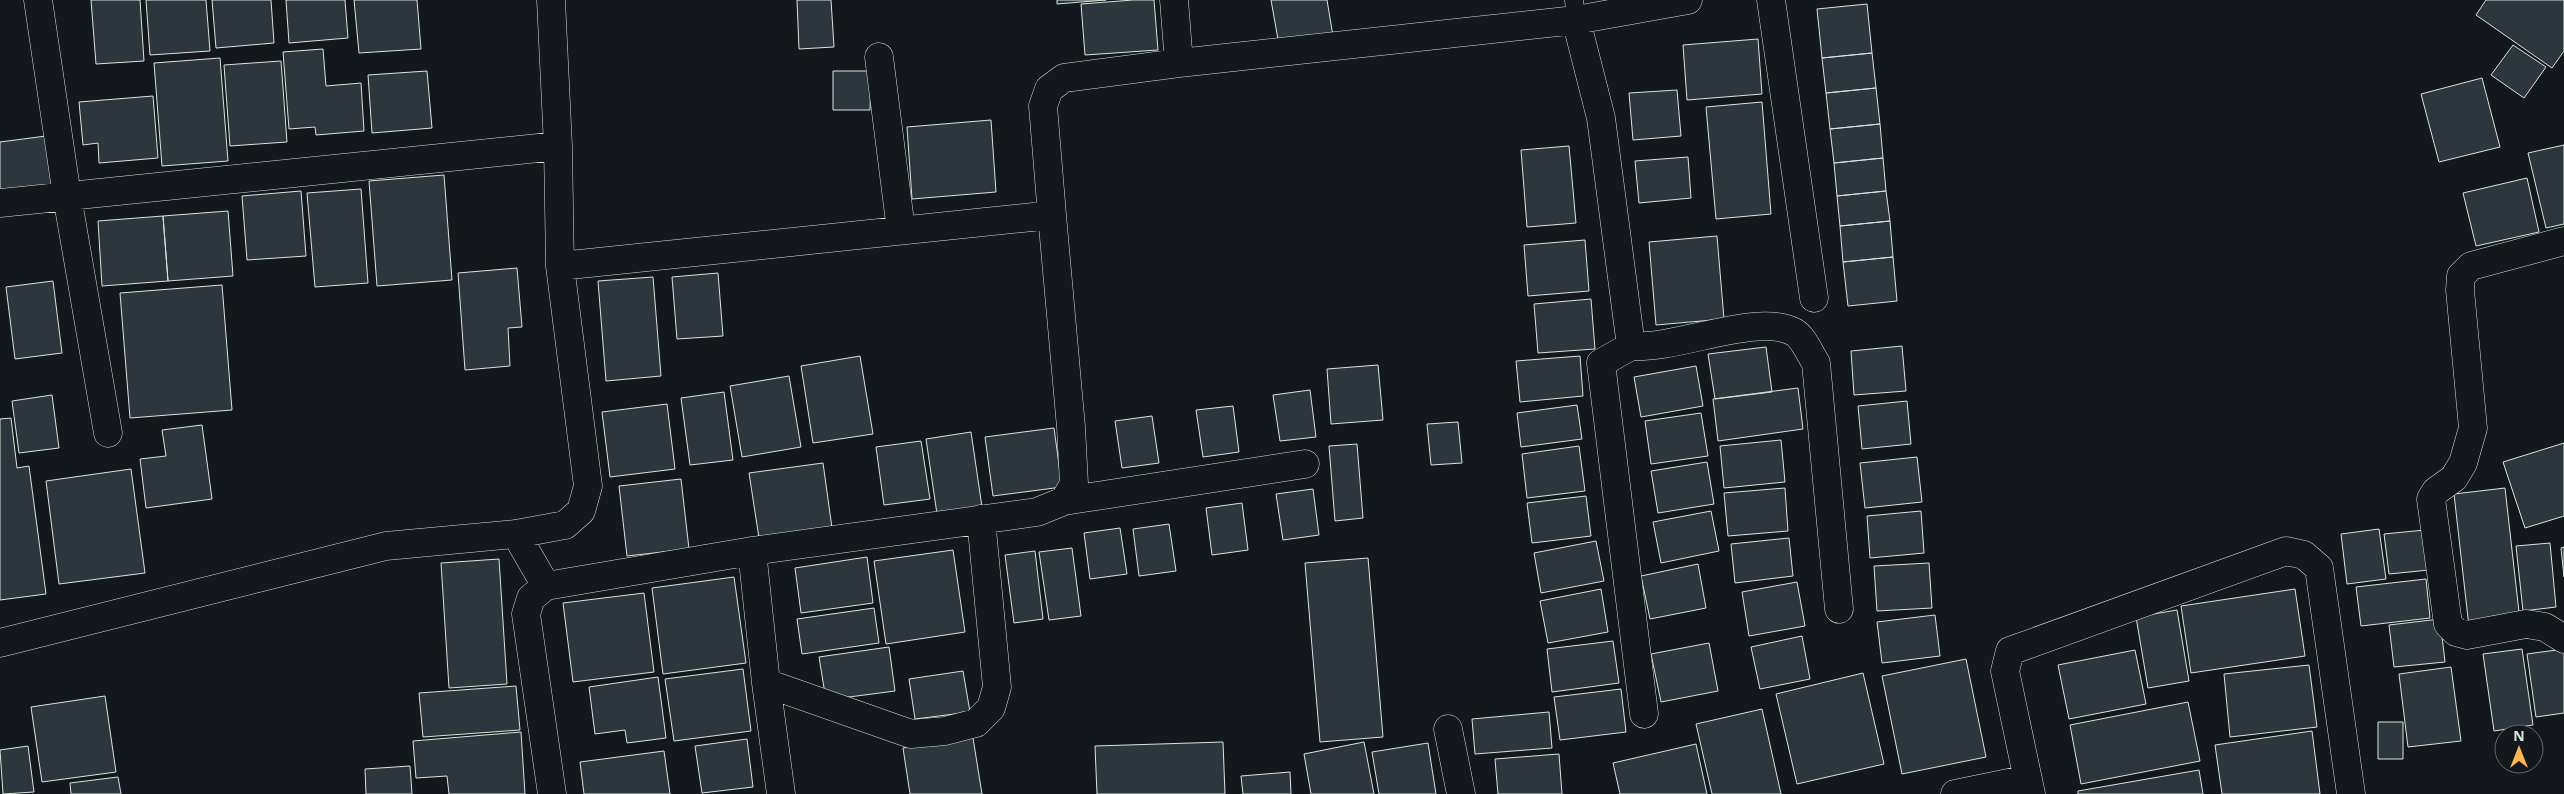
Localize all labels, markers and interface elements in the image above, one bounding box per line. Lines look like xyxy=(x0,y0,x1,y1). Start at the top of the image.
north arrow xyxy=(2494,724,2544,774)
text: N xyxy=(2513,726,2525,745)

